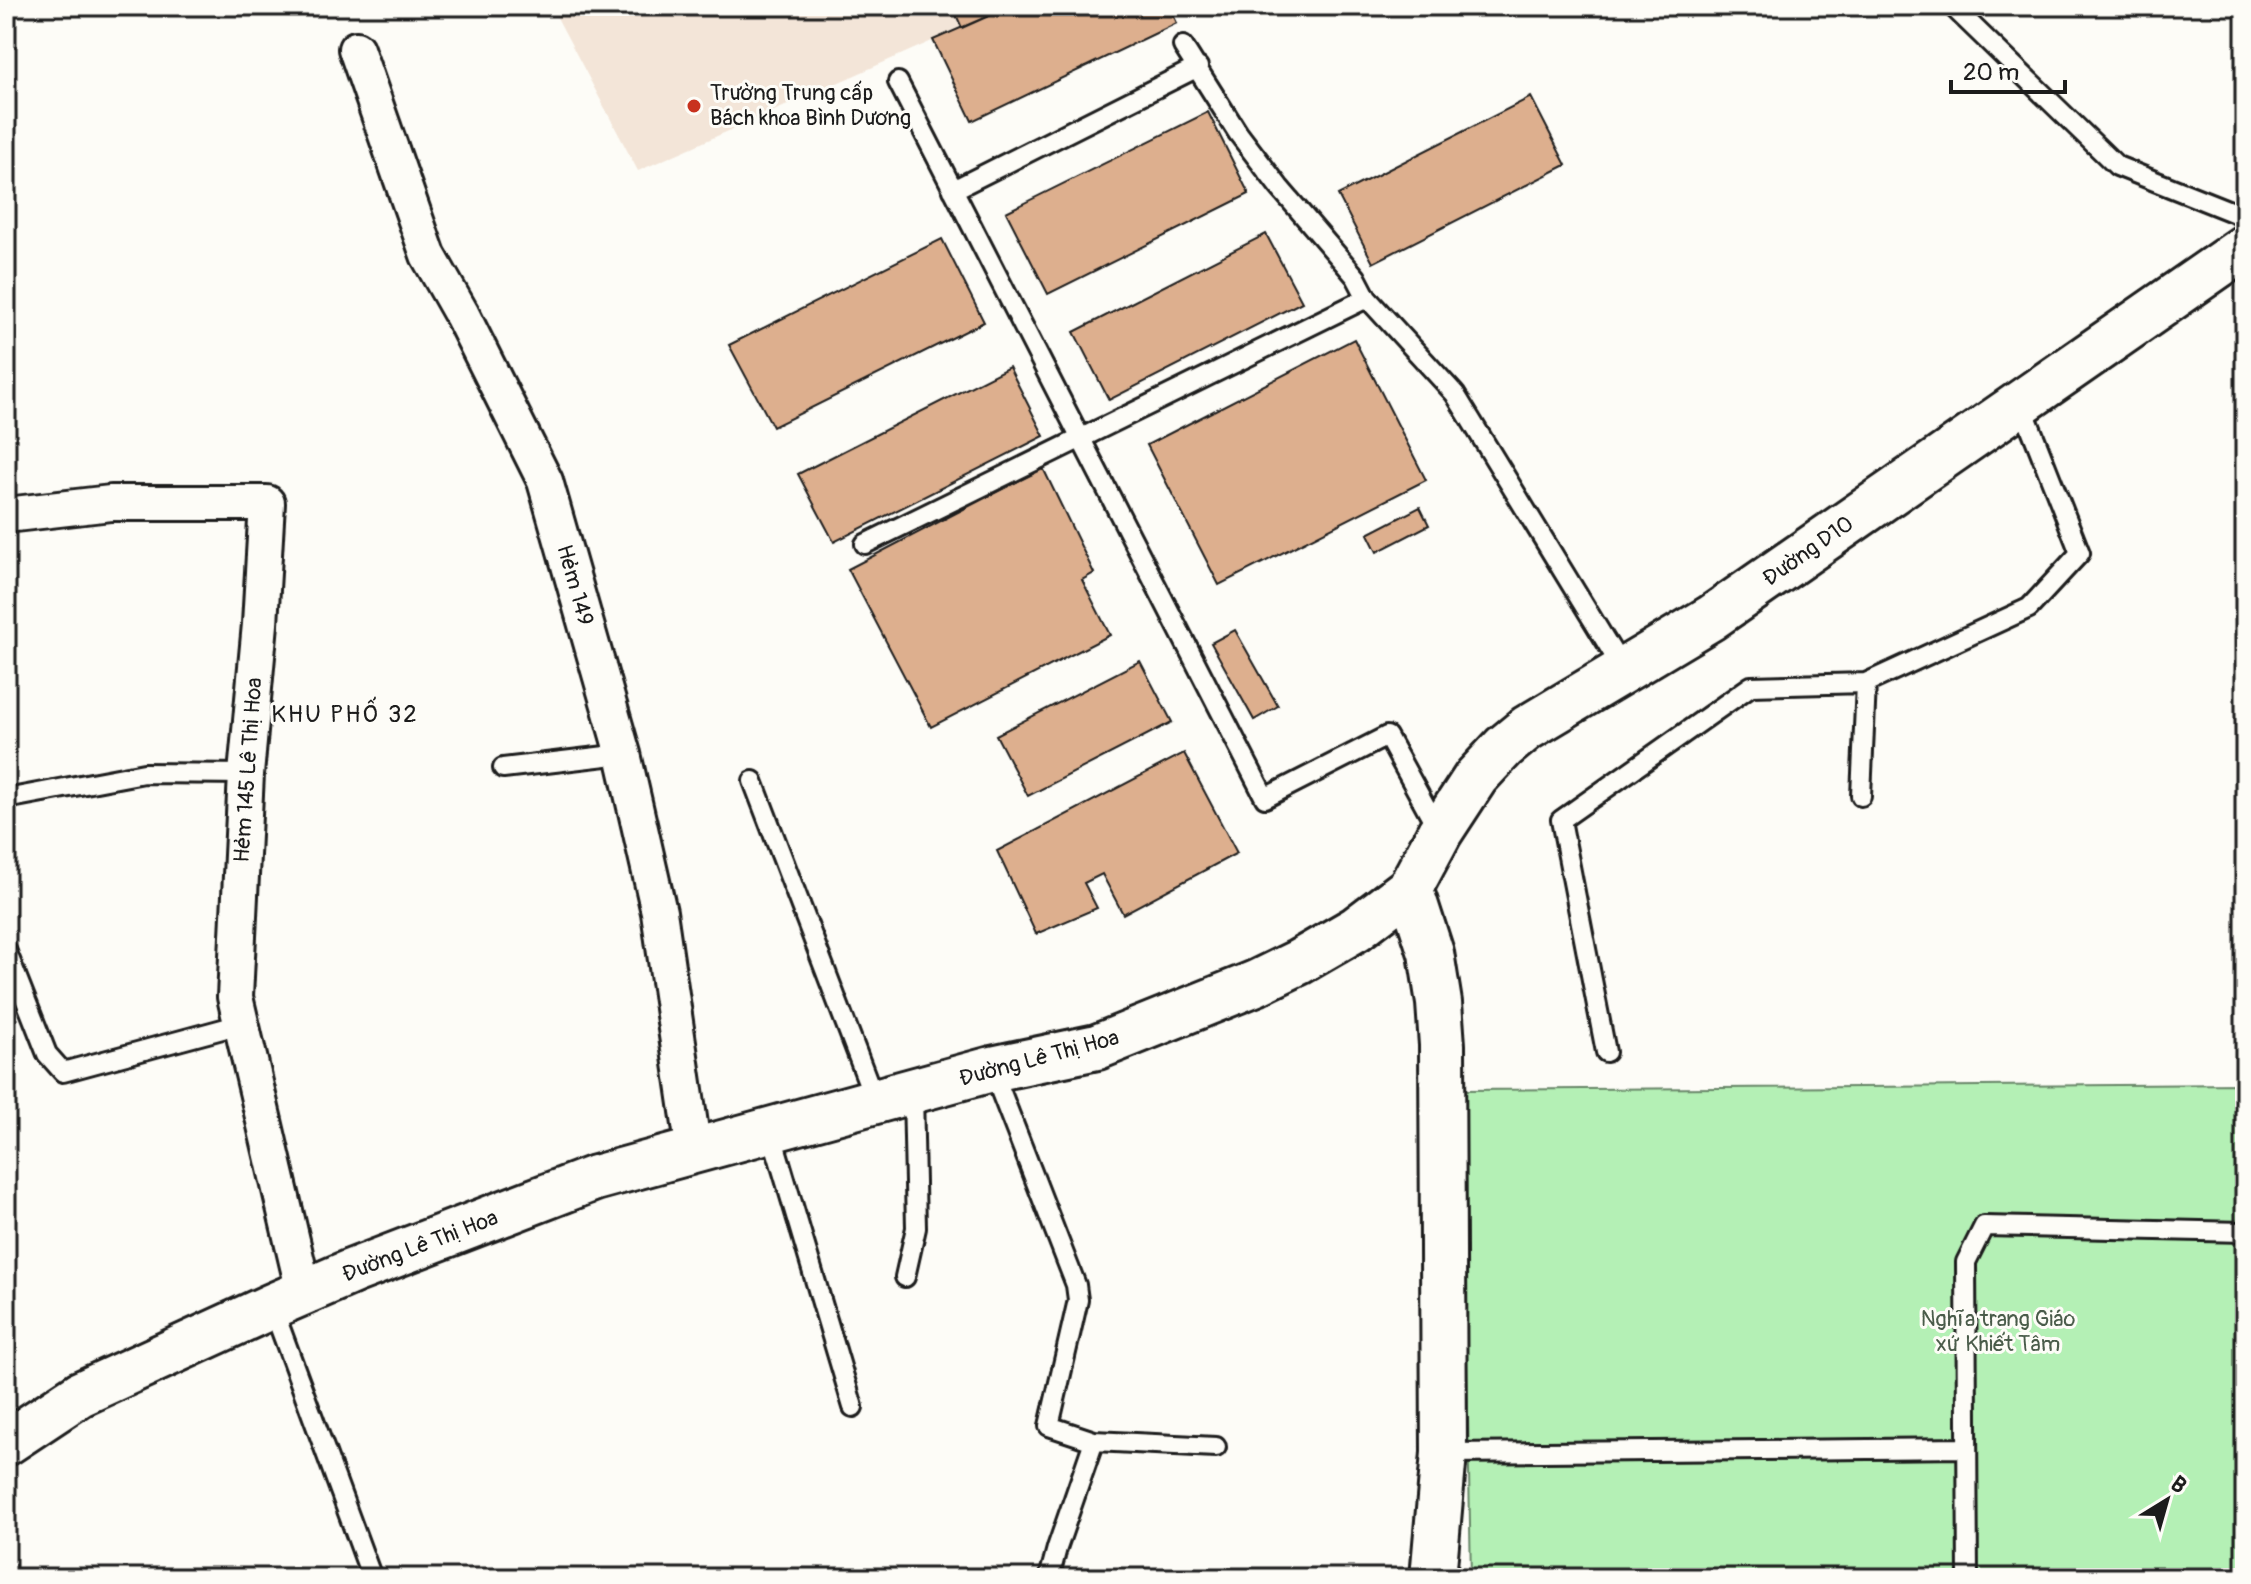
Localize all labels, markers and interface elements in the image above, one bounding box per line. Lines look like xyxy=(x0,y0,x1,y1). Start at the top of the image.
scale bar xyxy=(1951,44,2065,94)
text: 20 m xyxy=(1963,58,2019,87)
place label: Trường Trung cấp Bách khoa Bình Dương xyxy=(710,79,911,132)
marker: Trường Trung cấp Bách khoa Bình Dương xyxy=(685,97,703,115)
street label: Đường D10 xyxy=(1757,510,1859,592)
street label: Hẻm 149 xyxy=(550,541,600,629)
street label: Hẻm 145 Lê Thị Hoa xyxy=(228,677,268,863)
district label: KHU PHỐ 32 xyxy=(271,696,419,729)
street label: Đường Lê Thị Hoa xyxy=(956,1023,1122,1093)
street label: Đường Lê Thị Hoa xyxy=(338,1203,502,1289)
park label: Nghĩa trang Giáo xứ Khiết Tâm xyxy=(1921,1305,2075,1358)
north arrow xyxy=(2127,1460,2207,1540)
text: B xyxy=(2165,1470,2192,1500)

